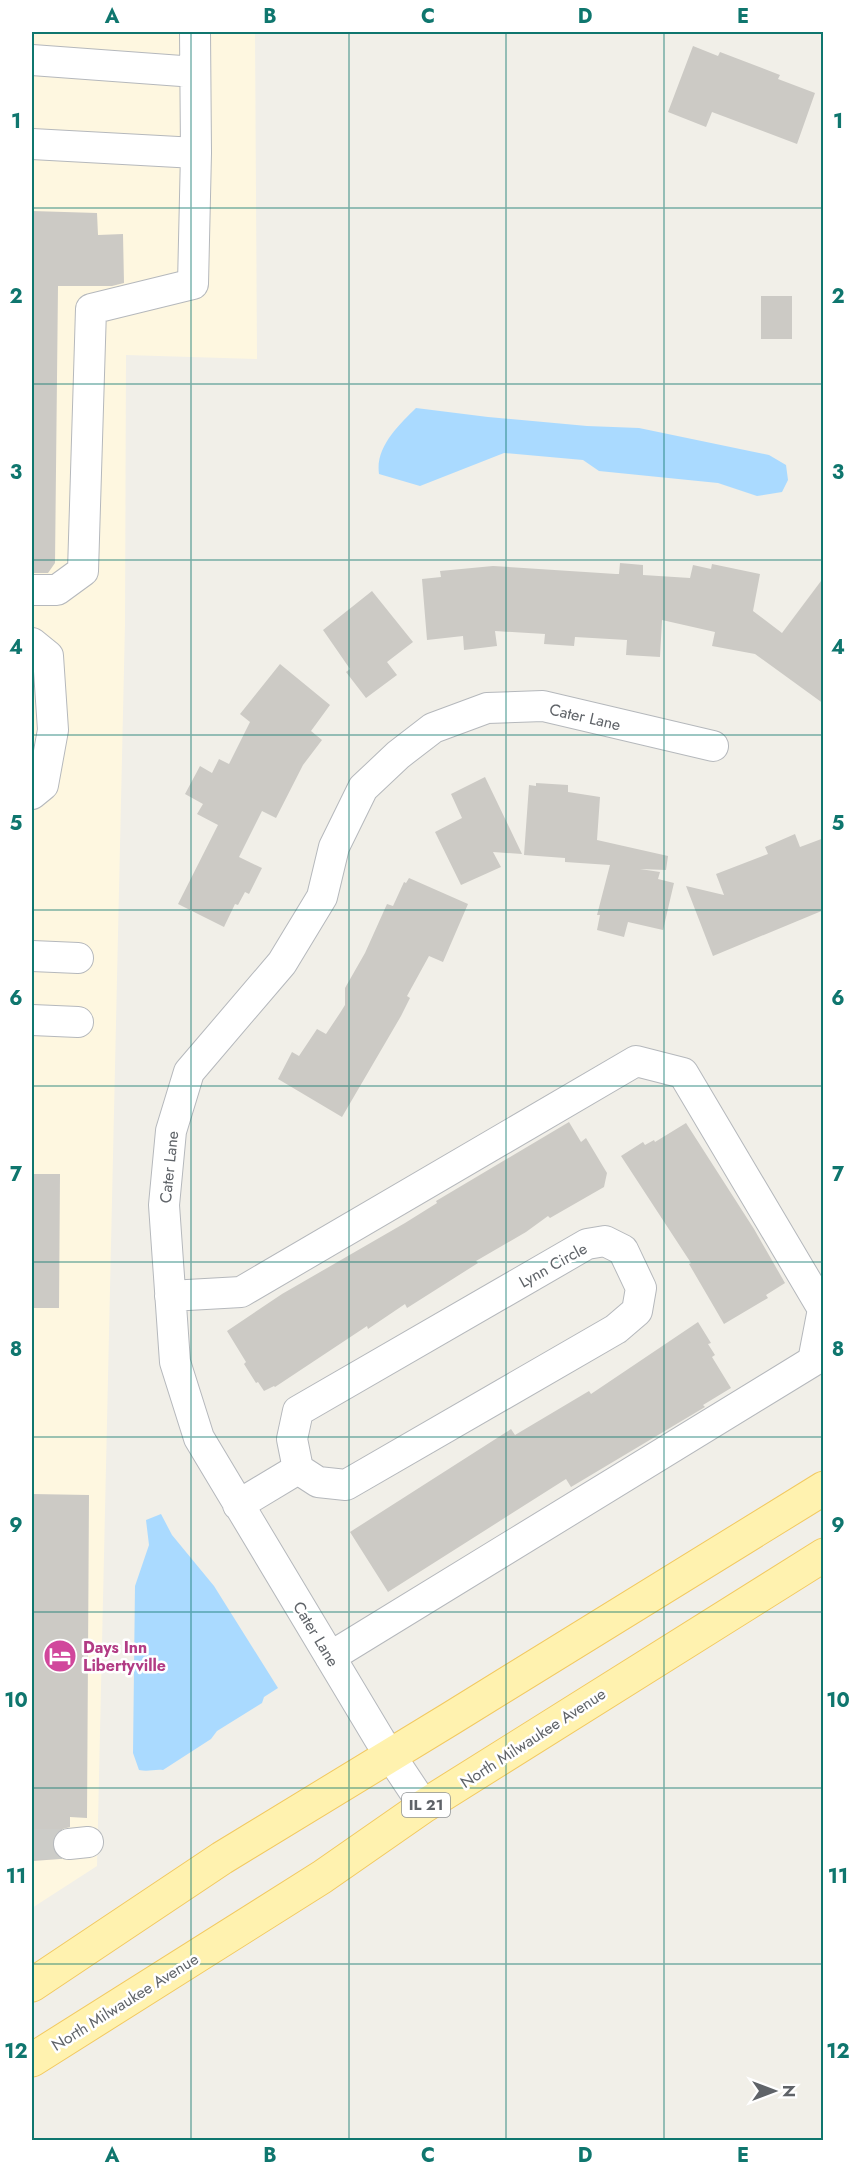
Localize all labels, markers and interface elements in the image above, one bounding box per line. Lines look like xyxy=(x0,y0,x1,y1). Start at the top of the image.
text: A xyxy=(104,2,120,31)
text: B xyxy=(263,2,277,31)
text: C xyxy=(421,2,435,31)
text: D xyxy=(578,2,592,31)
text: E xyxy=(737,2,749,31)
text: 1 xyxy=(11,107,21,136)
text: 1 xyxy=(833,107,843,136)
text: 2 xyxy=(9,282,23,311)
text: 2 xyxy=(831,282,845,311)
text: 3 xyxy=(10,458,22,487)
text: 3 xyxy=(832,458,844,487)
text: 4 xyxy=(9,633,23,662)
text: 4 xyxy=(831,633,845,662)
street label: Cater Lane xyxy=(547,698,623,736)
text: 5 xyxy=(10,809,23,838)
text: 5 xyxy=(832,809,845,838)
text: 6 xyxy=(9,984,23,1013)
text: 6 xyxy=(831,984,845,1013)
street label: Cater Lane xyxy=(154,1130,184,1204)
text: 7 xyxy=(10,1160,23,1189)
text: 7 xyxy=(832,1160,845,1189)
street label: Lynn Circle xyxy=(515,1237,591,1293)
text: 8 xyxy=(10,1335,22,1364)
text: 8 xyxy=(832,1335,844,1364)
text: 9 xyxy=(9,1511,23,1540)
text: 9 xyxy=(831,1511,845,1540)
street label: Cater Lane xyxy=(287,1597,345,1671)
place label: Days Inn Libertyville xyxy=(83,1636,166,1677)
hotel icon: Days Inn Libertyville xyxy=(42,1638,78,1674)
street label: North Milwaukee Avenue xyxy=(456,1682,610,1794)
text: 10 xyxy=(4,1686,28,1715)
text: 10 xyxy=(826,1686,850,1715)
road number: IL 21 xyxy=(402,1793,450,1817)
text: 11 xyxy=(6,1862,26,1891)
text: 11 xyxy=(828,1862,848,1891)
street label: North Milwaukee Avenue xyxy=(47,1947,203,2057)
text: 12 xyxy=(4,2037,28,2066)
text: 12 xyxy=(826,2037,850,2066)
north arrow xyxy=(744,2061,804,2121)
text: N xyxy=(777,2085,800,2097)
text: A xyxy=(104,2141,120,2170)
text: B xyxy=(263,2141,277,2170)
text: C xyxy=(421,2141,435,2170)
text: D xyxy=(578,2141,592,2170)
text: E xyxy=(737,2141,749,2170)

